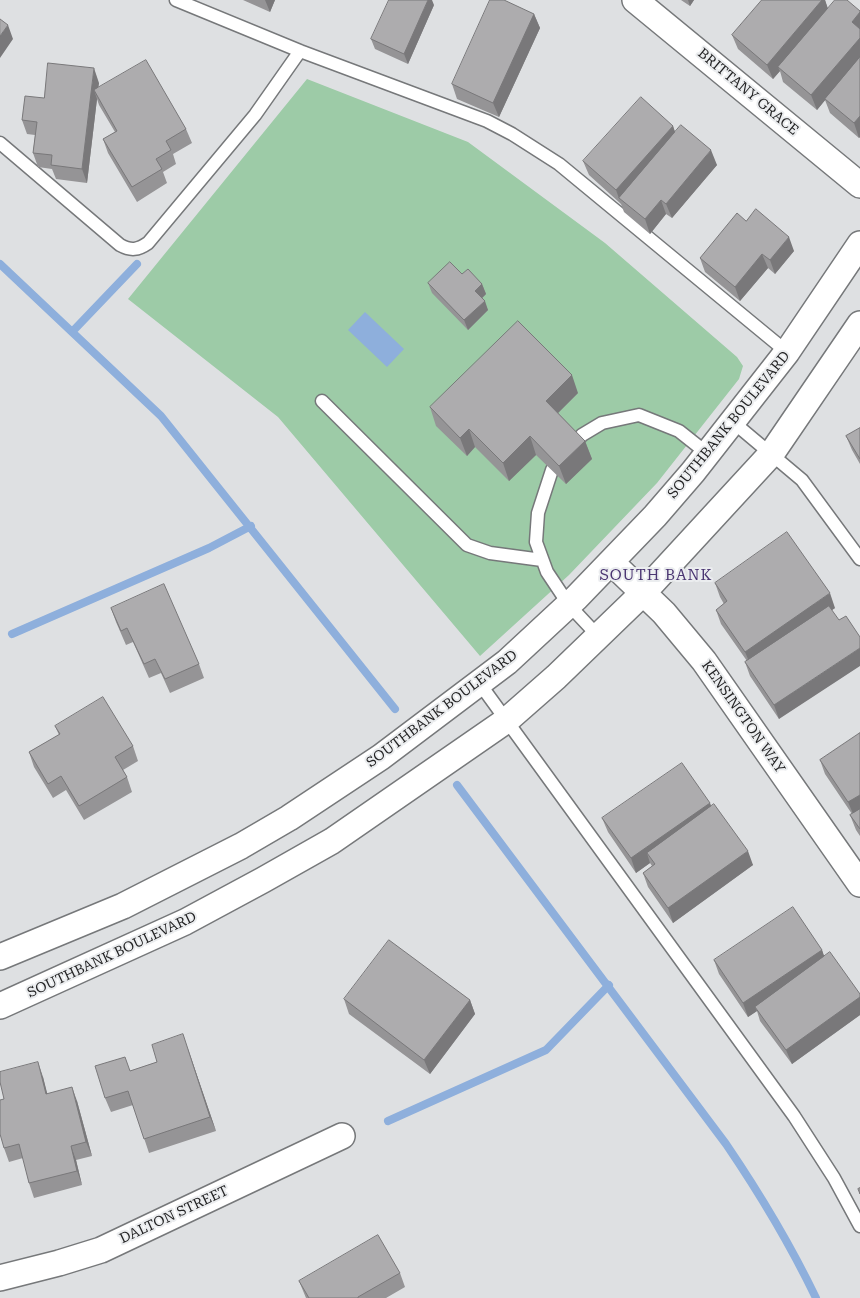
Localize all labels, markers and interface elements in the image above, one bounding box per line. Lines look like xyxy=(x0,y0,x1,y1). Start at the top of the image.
street label: BRITTANY GRACE xyxy=(694,45,802,139)
street label: SOUTHBANK BOULEVARD xyxy=(664,348,794,502)
district label: SOUTH BANK xyxy=(598,567,714,585)
street label: SOUTHBANK BOULEVARD xyxy=(363,647,521,771)
street label: KENSINGTON WAY xyxy=(698,657,788,777)
street label: SOUTHBANK BOULEVARD xyxy=(25,908,199,1002)
street label: DALTON STREET xyxy=(117,1182,231,1248)

